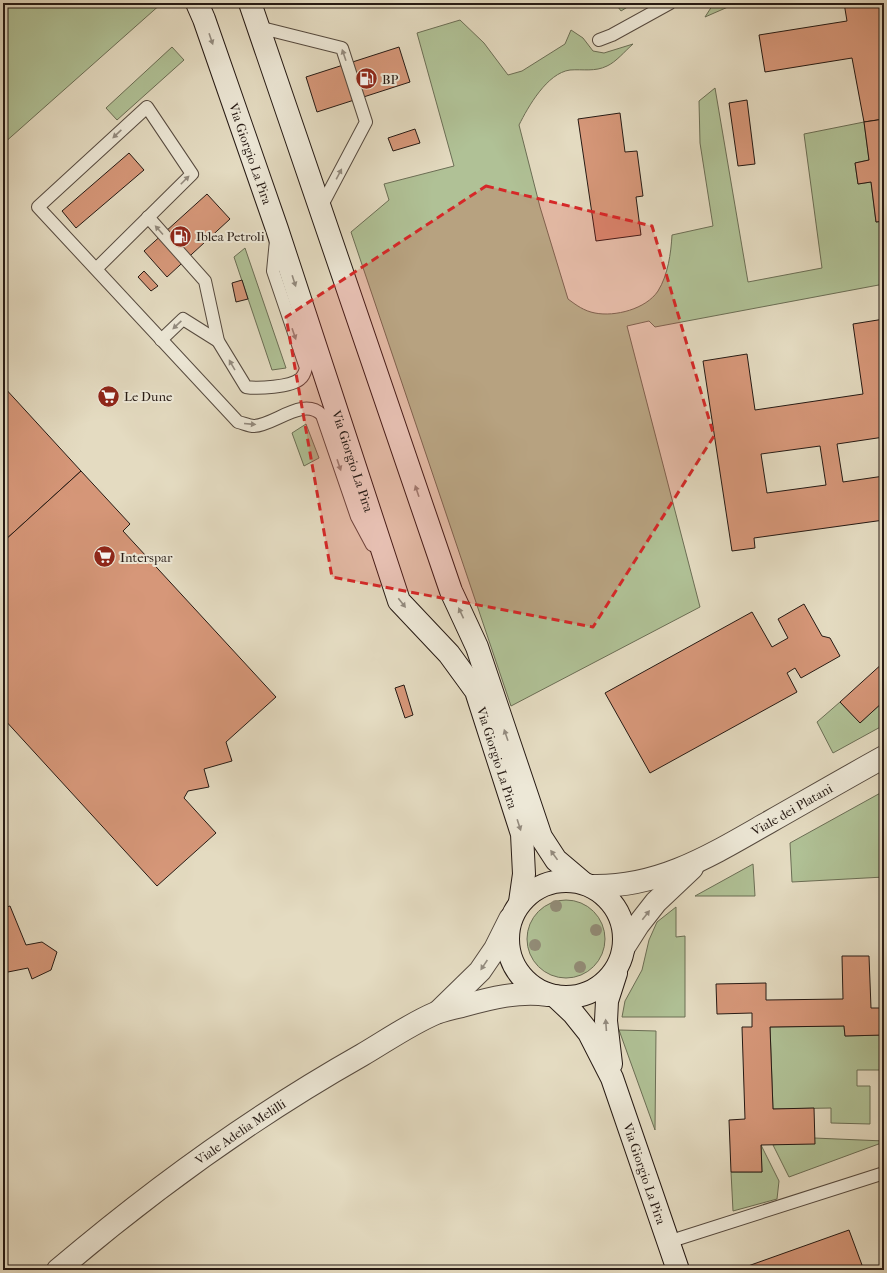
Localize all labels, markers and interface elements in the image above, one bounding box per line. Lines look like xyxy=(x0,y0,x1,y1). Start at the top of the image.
one-way arrow xyxy=(208,34,214,46)
one-way arrow xyxy=(340,48,346,60)
fuel station icon: BP xyxy=(354,66,380,92)
place label: BP xyxy=(382,72,398,87)
street label: Via Giorgio La Pira xyxy=(225,100,275,207)
one-way arrow xyxy=(112,129,122,139)
one-way arrow xyxy=(335,168,342,180)
one-way arrow xyxy=(181,175,190,185)
fuel station icon: Iblea Petroli xyxy=(168,223,194,249)
one-way arrow xyxy=(154,225,163,235)
place label: Iblea Petroli xyxy=(196,229,265,244)
one-way arrow xyxy=(291,276,297,288)
one-way arrow xyxy=(172,320,182,330)
one-way arrow xyxy=(292,328,298,340)
one-way arrow xyxy=(229,359,236,371)
supermarket icon: Le Dune xyxy=(95,383,121,409)
place label: Le Dune xyxy=(124,389,173,404)
street label: Via Giorgio La Pira xyxy=(329,407,377,515)
one-way arrow xyxy=(244,421,257,427)
one-way arrow xyxy=(337,460,343,472)
one-way arrow xyxy=(414,485,420,497)
supermarket icon: Interspar xyxy=(91,544,117,570)
place label: Interspar xyxy=(120,550,173,565)
one-way arrow xyxy=(398,598,406,609)
one-way arrow xyxy=(458,608,464,619)
street label: Via Giorgio La Pira xyxy=(473,704,521,812)
one-way arrow xyxy=(503,729,509,741)
street label: Viale dei Platani xyxy=(748,781,835,839)
one-way arrow xyxy=(517,819,523,831)
one-way arrow xyxy=(549,850,558,861)
one-way arrow xyxy=(642,909,650,920)
one-way arrow xyxy=(480,960,488,970)
one-way arrow xyxy=(603,1019,610,1031)
street label: Viale Adelia Melilli xyxy=(192,1096,288,1168)
street label: Via Giorgio La Pira xyxy=(620,1120,669,1227)

